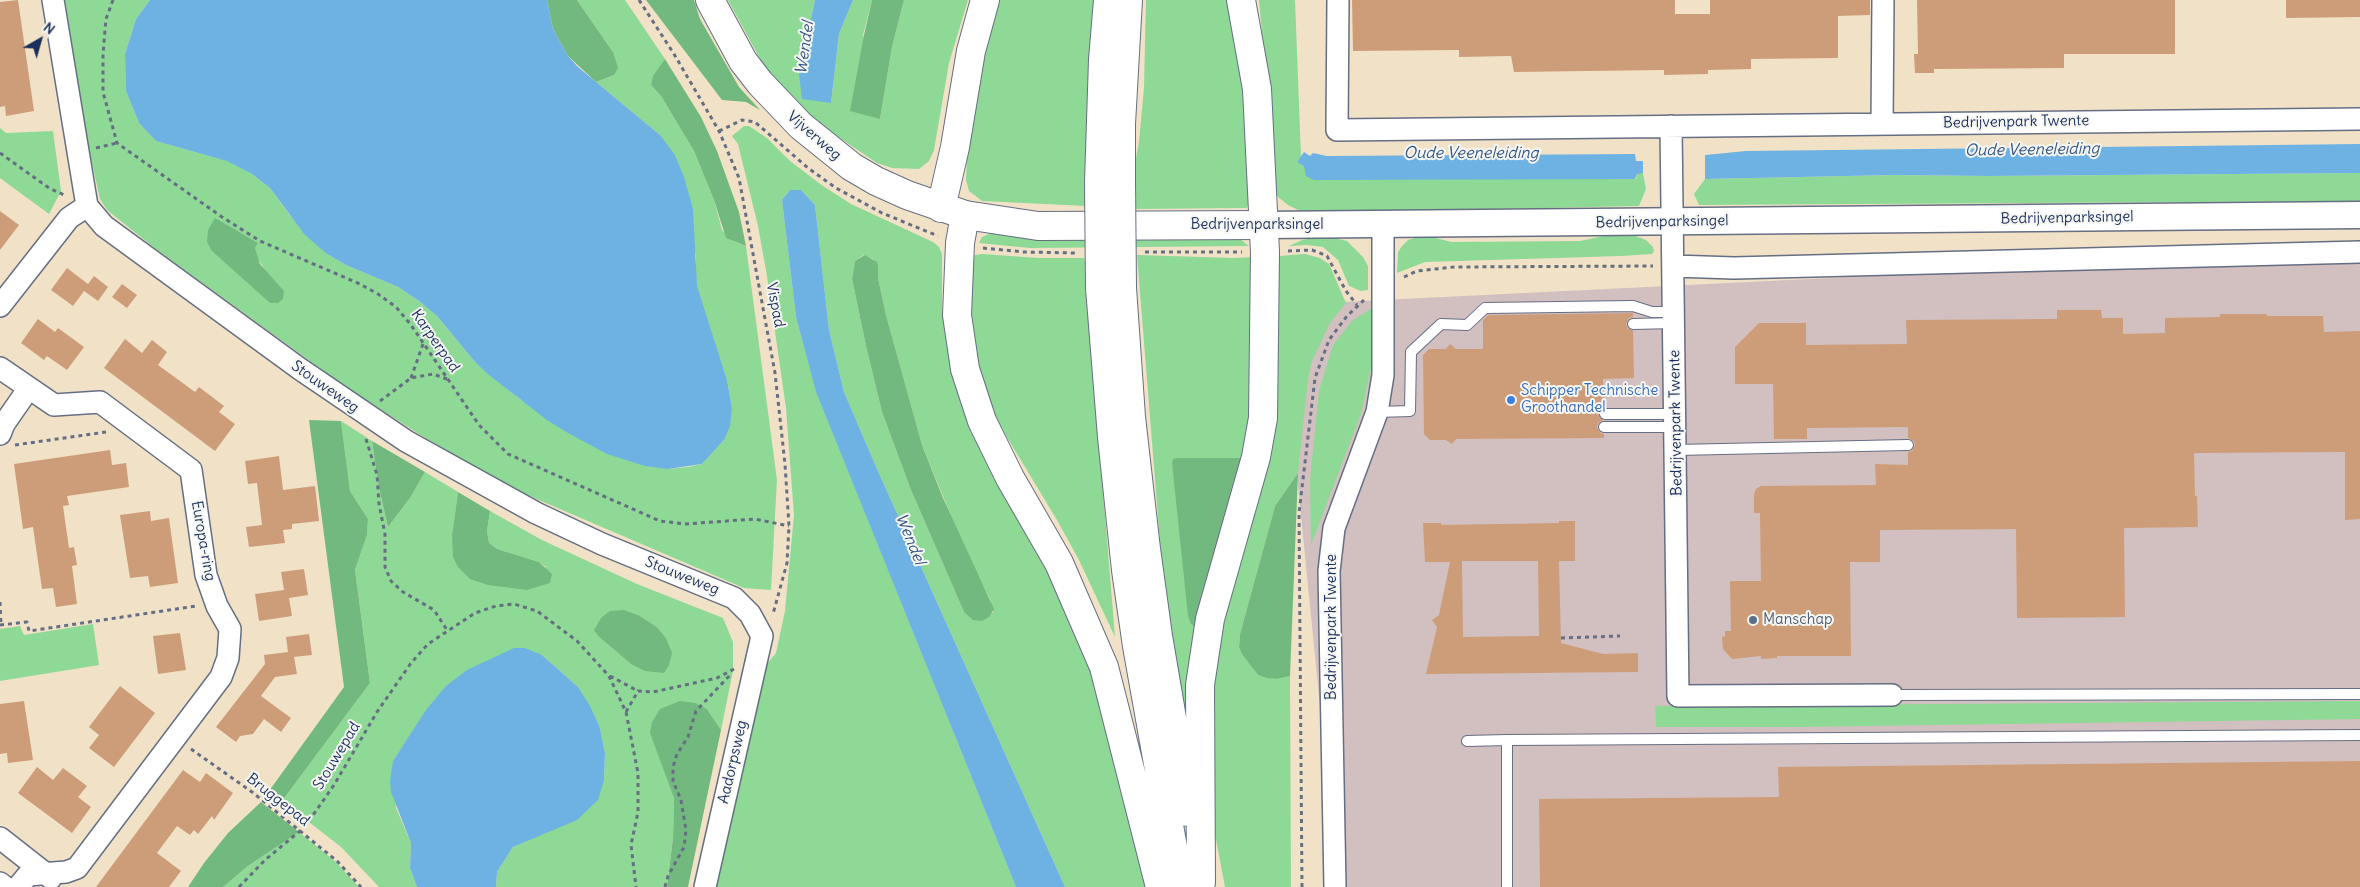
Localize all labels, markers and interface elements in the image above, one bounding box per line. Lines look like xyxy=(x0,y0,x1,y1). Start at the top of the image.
north arrow xyxy=(15,15,65,65)
text: N xyxy=(40,18,59,38)
water label: Wendel xyxy=(792,20,818,76)
street label: Vijverweg xyxy=(783,108,845,164)
street label: Bedrijvenpark Twente xyxy=(1943,112,2089,132)
water label: Oude Veeneleiding xyxy=(1964,139,2100,161)
water label: Oude Veeneleiding xyxy=(1404,143,1538,163)
street label: Bedrijvenparksingel xyxy=(2000,208,2134,228)
street label: Bedrijvenparksingel xyxy=(1595,212,1729,232)
street label: Bedrijvenparksingel xyxy=(1190,216,1324,234)
street label: Vispad xyxy=(762,281,788,329)
street label: Karperpad xyxy=(407,306,463,376)
street label: Bedrijvenpark Twente xyxy=(1666,350,1686,496)
street label: Stouweweg xyxy=(288,357,362,417)
place label: Schipper Technische Groothandel xyxy=(1521,382,1658,417)
marker: Schipper Technische Groothandel xyxy=(1505,394,1517,406)
street label: Europa-ring xyxy=(187,499,219,583)
water label: Wendel xyxy=(891,511,929,567)
street label: Stouweweg xyxy=(642,553,722,599)
street label: Bedrijvenpark Twente xyxy=(1323,554,1341,700)
place label: Manschap xyxy=(1763,611,1833,629)
marker: Manschap xyxy=(1747,614,1759,626)
street label: Stouwepad xyxy=(310,719,364,793)
street label: Aadorpsweg xyxy=(715,719,751,805)
street label: Bruggepad xyxy=(243,770,313,830)

